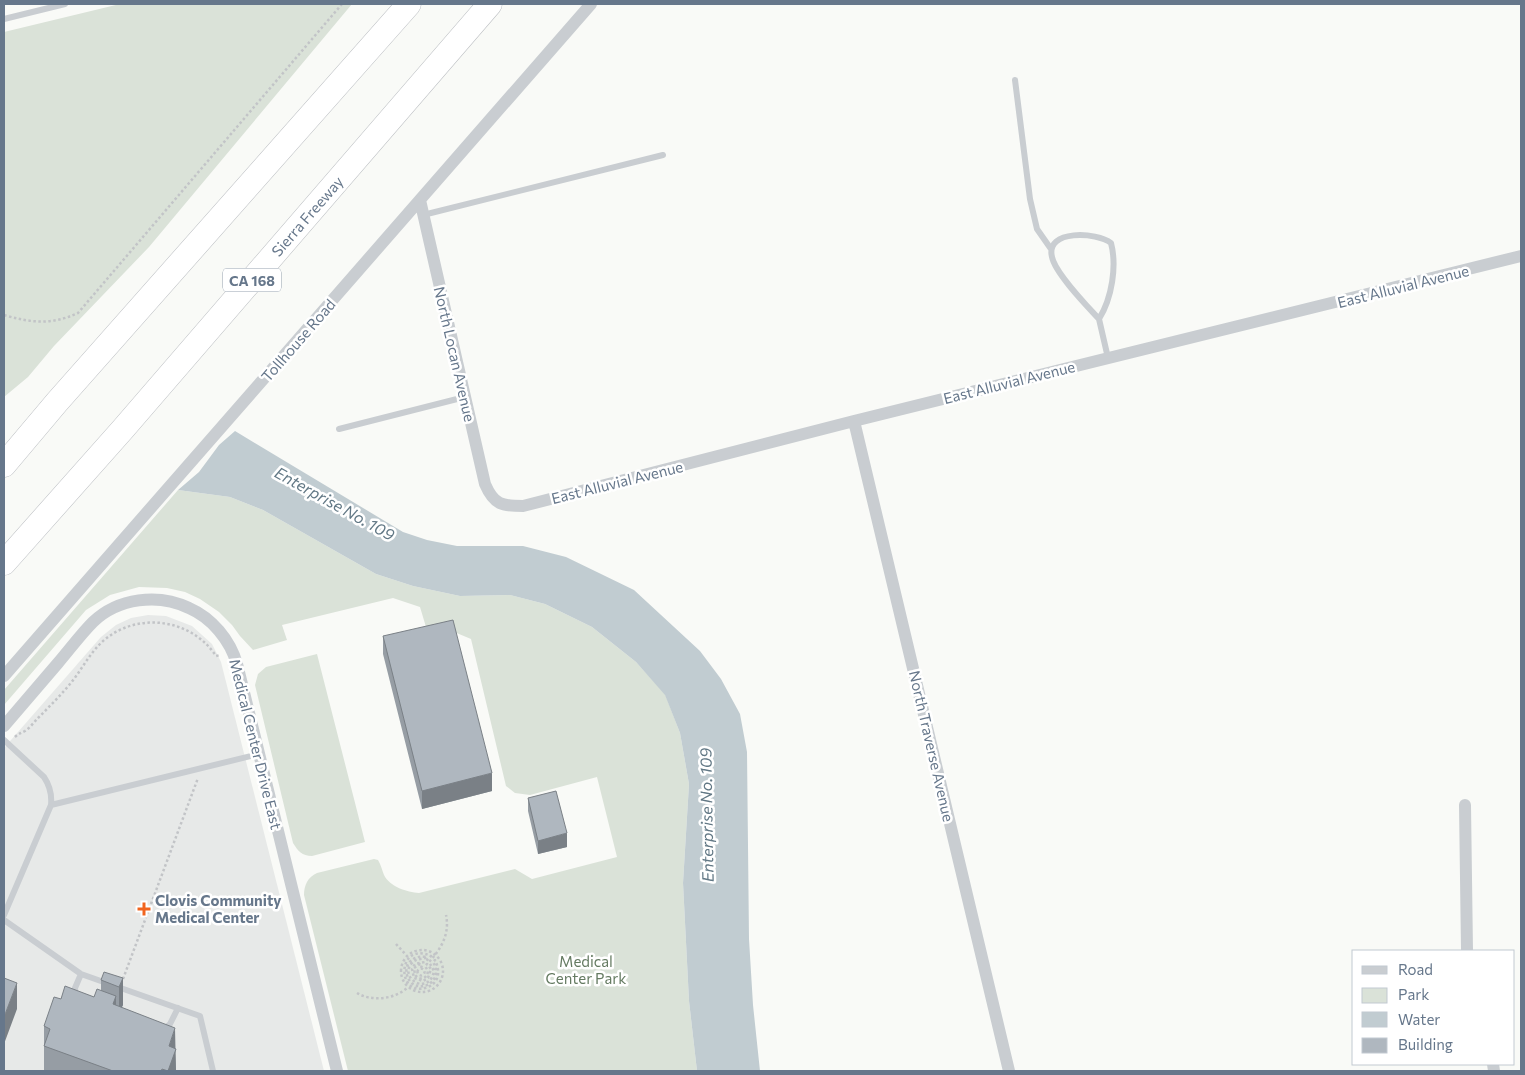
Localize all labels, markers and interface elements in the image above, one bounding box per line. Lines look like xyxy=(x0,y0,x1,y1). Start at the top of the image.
street label: Sierra Freeway xyxy=(267,172,347,260)
street label: East Alluvial Avenue xyxy=(1335,261,1471,311)
road number: CA 168 xyxy=(223,268,281,292)
street label: North Locan Avenue xyxy=(431,285,479,423)
street label: Tollhouse Road xyxy=(257,295,339,385)
street label: East Alluvial Avenue xyxy=(941,357,1077,407)
street label: East Alluvial Avenue xyxy=(549,457,685,507)
water label: Enterprise No. 109 xyxy=(272,462,398,544)
street label: Medical Center Drive East xyxy=(226,657,286,831)
street label: North Traverse Avenue xyxy=(906,669,958,823)
water label: Enterprise No. 109 xyxy=(695,748,717,882)
place label: Clovis Community Medical Center xyxy=(155,891,282,926)
marker: Clovis Community Medical Center xyxy=(137,902,151,916)
legend xyxy=(1352,950,1515,1065)
park label: Medical Center Park xyxy=(546,952,626,987)
text: Road xyxy=(1398,960,1433,978)
text: Park xyxy=(1398,985,1429,1003)
text: Water xyxy=(1398,1010,1440,1028)
text: Building xyxy=(1398,1035,1453,1053)

